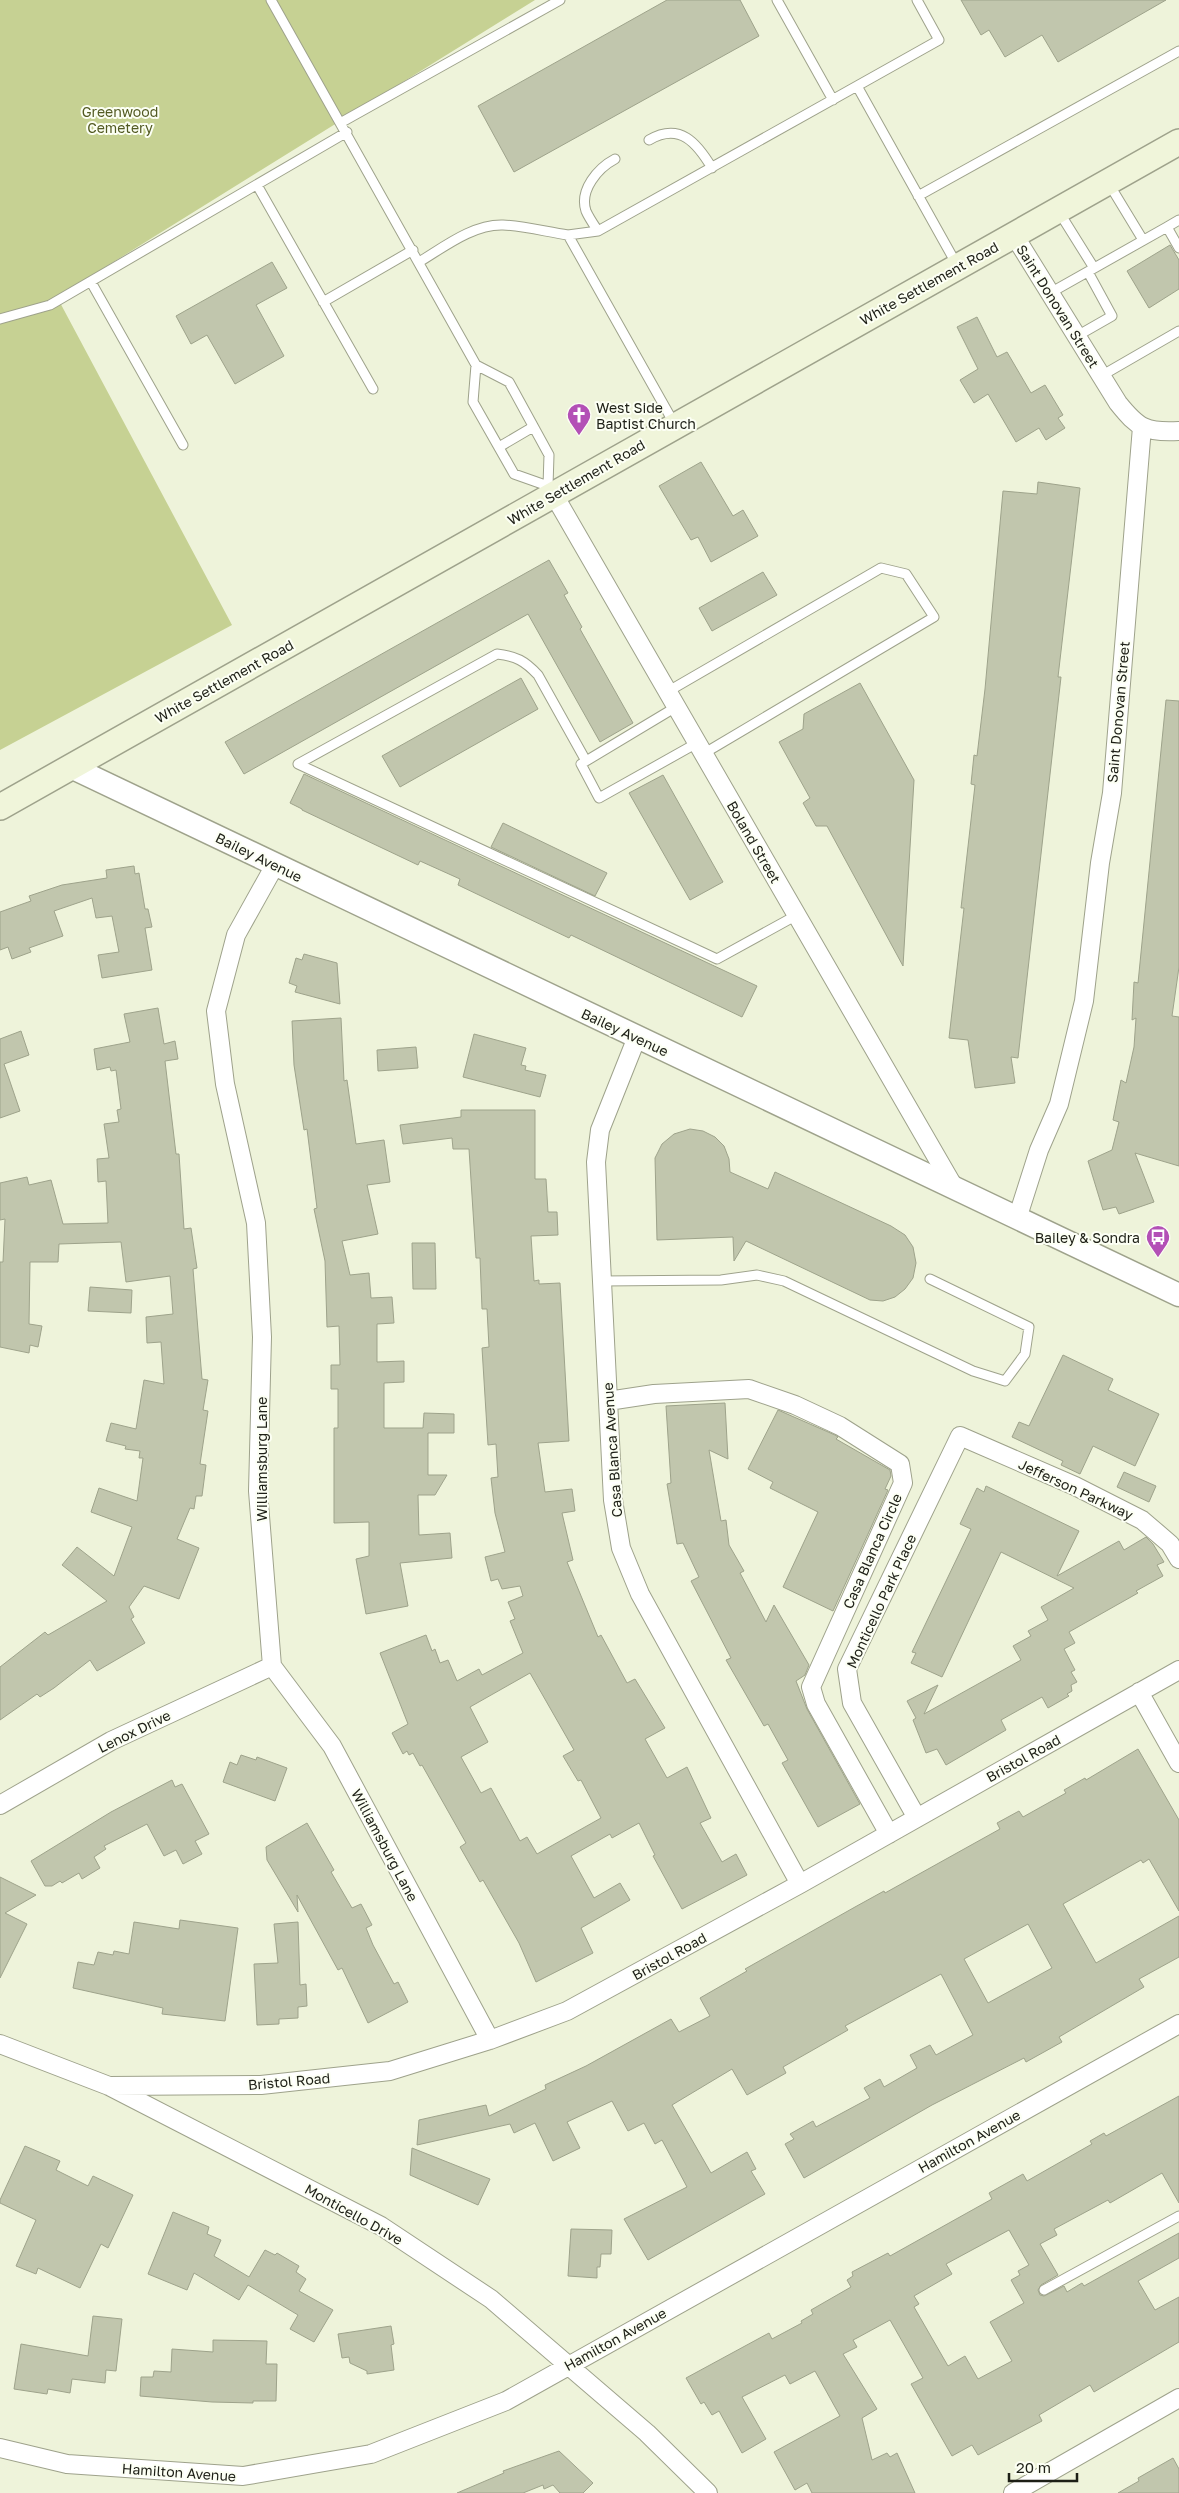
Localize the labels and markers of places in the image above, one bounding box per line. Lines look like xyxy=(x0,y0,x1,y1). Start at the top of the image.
place label: West Side Baptist Church xyxy=(596,399,696,432)
church icon: West Side Baptist Church xyxy=(566,402,592,436)
bus stop icon: Bailey & Sondra xyxy=(1145,1224,1171,1258)
place label: Bailey & Sondra xyxy=(1035,1229,1140,1246)

